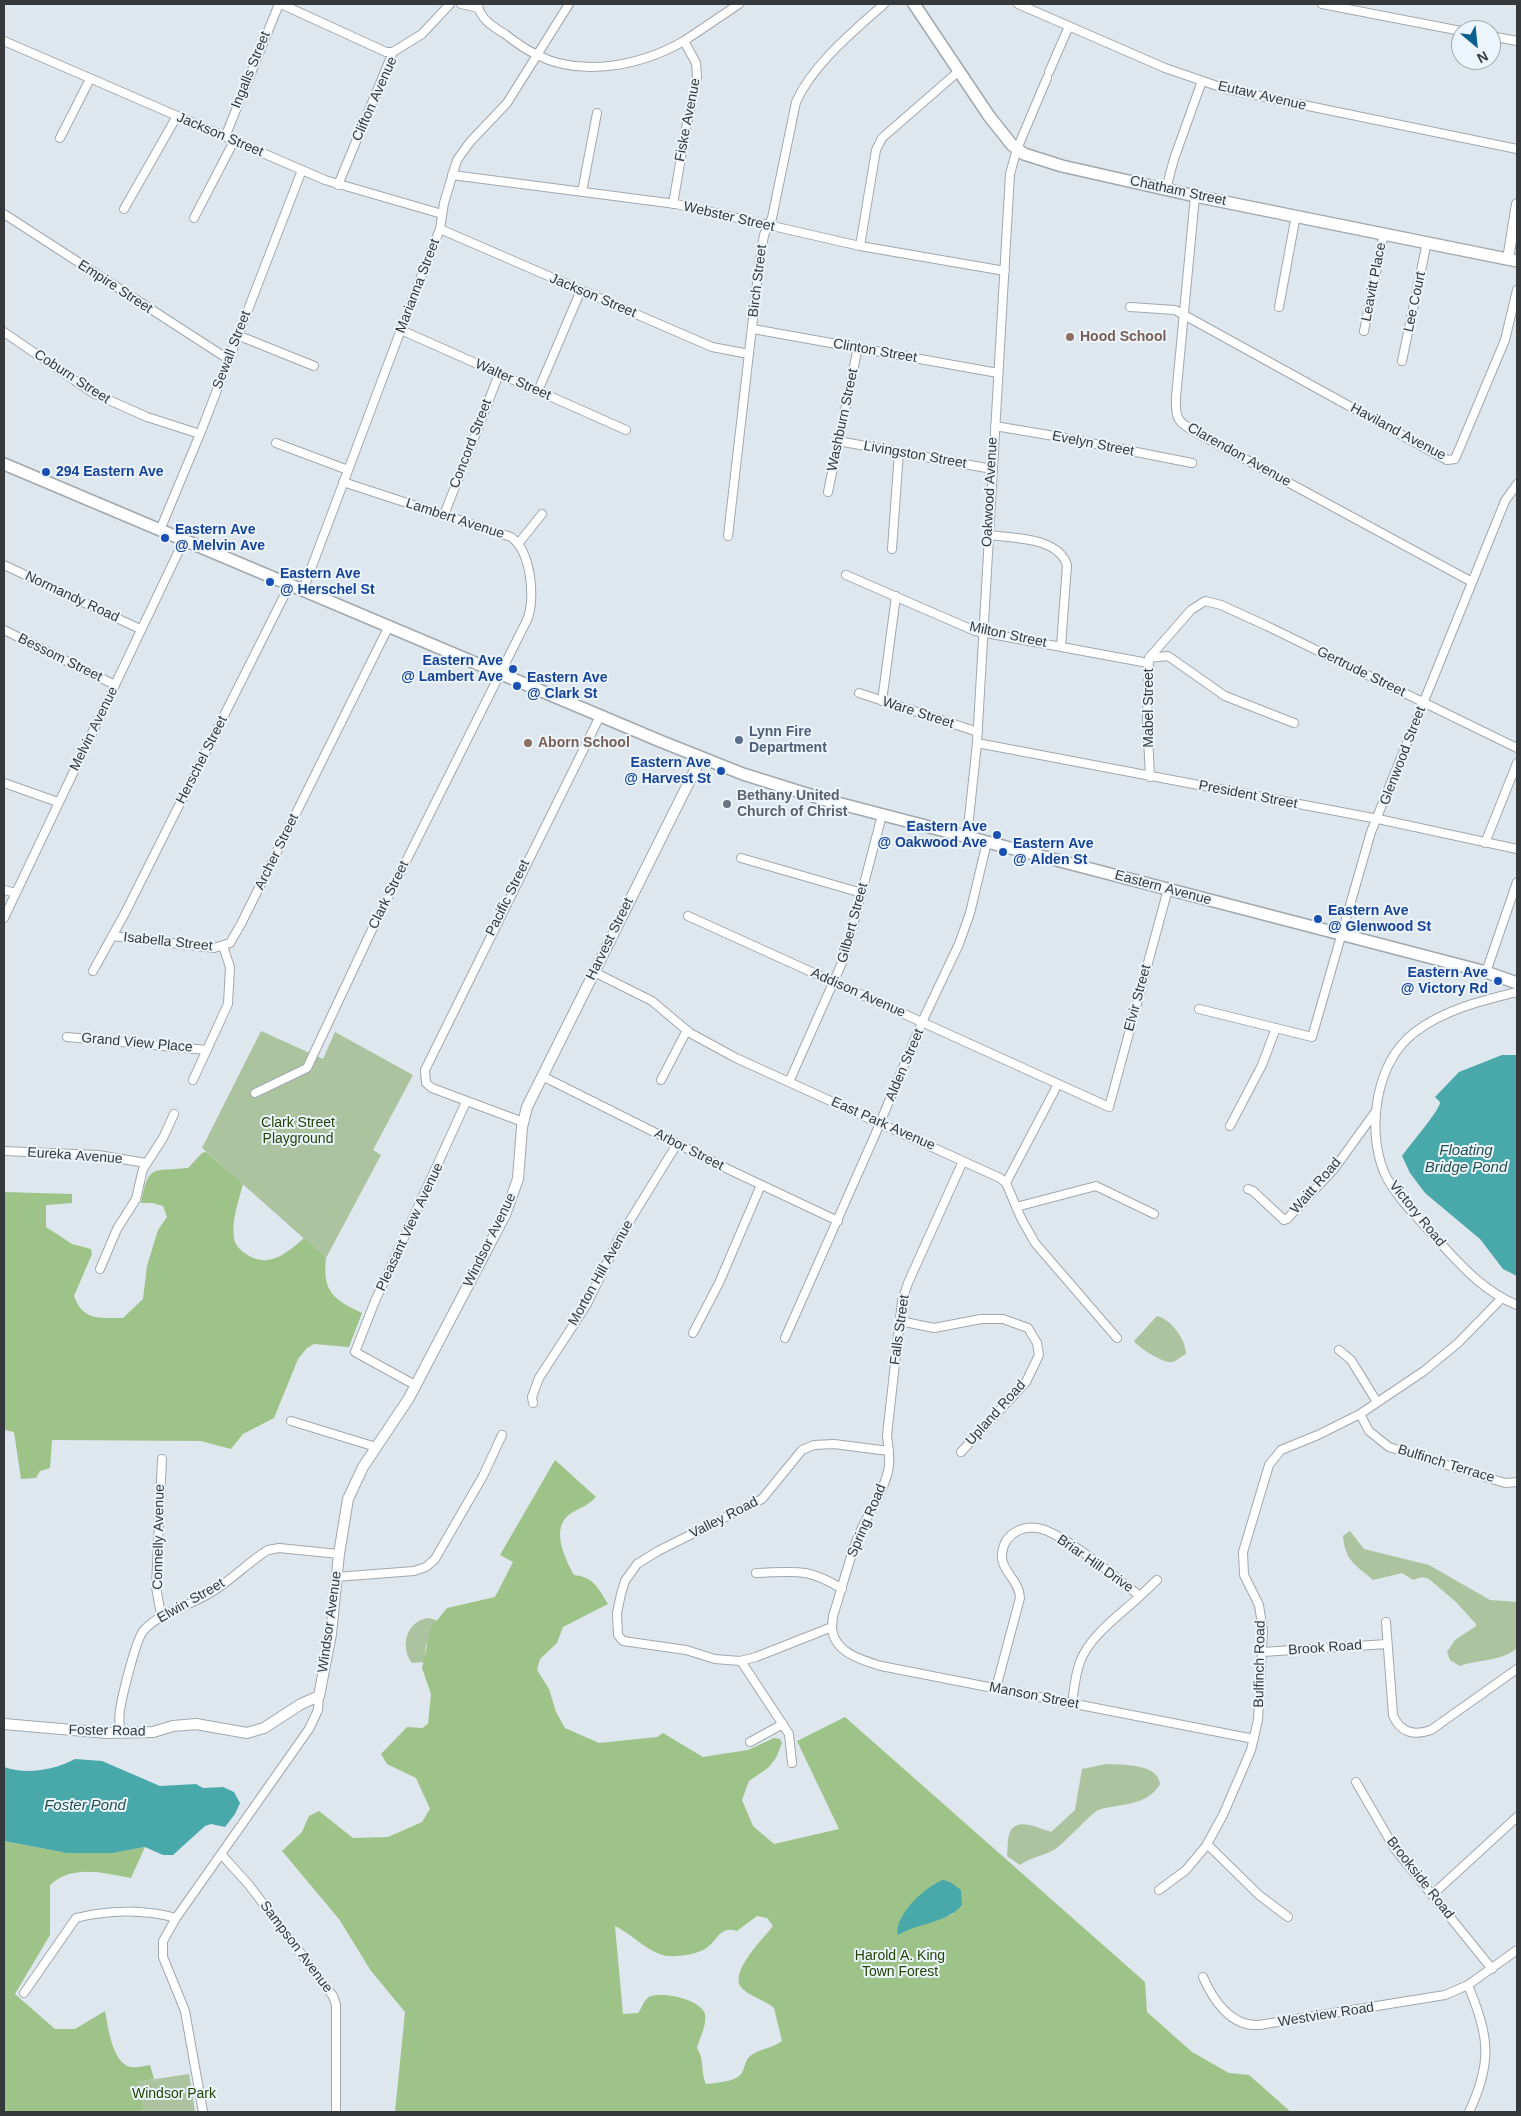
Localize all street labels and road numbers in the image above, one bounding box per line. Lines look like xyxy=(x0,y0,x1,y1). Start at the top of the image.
street label: Ingalls Street xyxy=(228,29,274,111)
street label: Clifton Avenue xyxy=(349,54,401,144)
street label: Fiske Avenue xyxy=(672,77,704,163)
street label: Eutaw Avenue xyxy=(1216,78,1308,114)
street label: Jackson Street xyxy=(174,109,266,161)
street label: Chatham Street xyxy=(1128,173,1228,209)
street label: Webster Street xyxy=(682,198,776,236)
street label: Marianna Street xyxy=(392,236,444,336)
street label: Leavitt Place xyxy=(1358,241,1390,323)
street label: Birch Street xyxy=(745,244,771,318)
street label: Empire Street xyxy=(75,257,155,317)
street label: Jackson Street xyxy=(547,270,639,322)
street label: Lee Court xyxy=(1400,270,1430,334)
street label: Sewall Street xyxy=(209,308,255,392)
street label: Clinton Street xyxy=(832,335,918,367)
street label: Coburn Street xyxy=(31,346,113,408)
street label: Walter Street xyxy=(473,356,553,404)
street label: Washburn Street xyxy=(824,367,862,473)
street label: Concord Street xyxy=(446,397,496,491)
street label: Haviland Avenue xyxy=(1347,400,1449,464)
street label: Clarendon Avenue xyxy=(1184,420,1294,490)
street label: Evelyn Street xyxy=(1051,428,1135,460)
street label: Oakwood Avenue xyxy=(979,437,1001,547)
street label: Livingston Street xyxy=(862,438,968,472)
street label: Lambert Avenue xyxy=(404,495,506,543)
street label: Normandy Road xyxy=(22,568,122,626)
street label: Milton Street xyxy=(968,619,1048,651)
street label: Bessom Street xyxy=(15,630,105,686)
street label: Gertrude Street xyxy=(1314,643,1408,701)
street label: Mabel Street xyxy=(1141,668,1157,748)
street label: Melvin Avenue xyxy=(66,684,122,774)
street label: Ware Street xyxy=(880,694,956,732)
street label: Glenwood Street xyxy=(1376,704,1430,808)
street label: Herschel Street xyxy=(173,713,231,807)
street label: President Street xyxy=(1197,777,1299,813)
street label: Archer Street xyxy=(251,811,303,893)
street label: Pacific Street xyxy=(482,857,534,939)
street label: Clark Street xyxy=(365,858,413,932)
street label: Eastern Avenue xyxy=(1113,867,1213,909)
street label: Gilbert Street xyxy=(834,881,872,965)
street label: Harvest Street xyxy=(583,895,637,983)
street label: Isabella Street xyxy=(123,929,213,955)
street label: Elvir Street xyxy=(1121,963,1155,1033)
street label: Addison Avenue xyxy=(808,965,908,1021)
street label: Alden Street xyxy=(882,1026,928,1104)
street label: Grand View Place xyxy=(81,1030,193,1056)
street label: East Park Avenue xyxy=(829,1094,937,1154)
street label: Arbor Street xyxy=(652,1125,726,1175)
street label: Eureka Avenue xyxy=(27,1144,123,1168)
street label: Waitt Road xyxy=(1287,1155,1345,1217)
street label: Pleasant View Avenue xyxy=(373,1160,447,1294)
street label: Victory Road xyxy=(1385,1178,1449,1250)
street label: Windsor Avenue xyxy=(460,1190,520,1290)
street label: Morton Hill Avenue xyxy=(565,1217,637,1329)
street label: Falls Street xyxy=(887,1294,913,1366)
street label: Upland Road xyxy=(962,1377,1030,1449)
street label: Bulfinch Terrace xyxy=(1396,1441,1496,1487)
street label: Spring Road xyxy=(844,1482,890,1560)
street label: Connelly Avenue xyxy=(150,1484,168,1590)
street label: Valley Road xyxy=(687,1494,761,1542)
street label: Briar Hill Drive xyxy=(1054,1531,1136,1597)
street label: Windsor Avenue xyxy=(315,1570,345,1674)
street label: Elwin Street xyxy=(154,1575,228,1627)
street label: Bulfinch Road xyxy=(1251,1620,1269,1708)
street label: Brook Road xyxy=(1288,1637,1362,1659)
street label: Manson Street xyxy=(988,1679,1080,1713)
street label: Foster Road xyxy=(68,1722,146,1740)
street label: Brookside Road xyxy=(1383,1834,1457,1922)
street label: Sampson Avenue xyxy=(256,1898,336,1996)
street label: Westview Road xyxy=(1277,1999,1375,2031)

